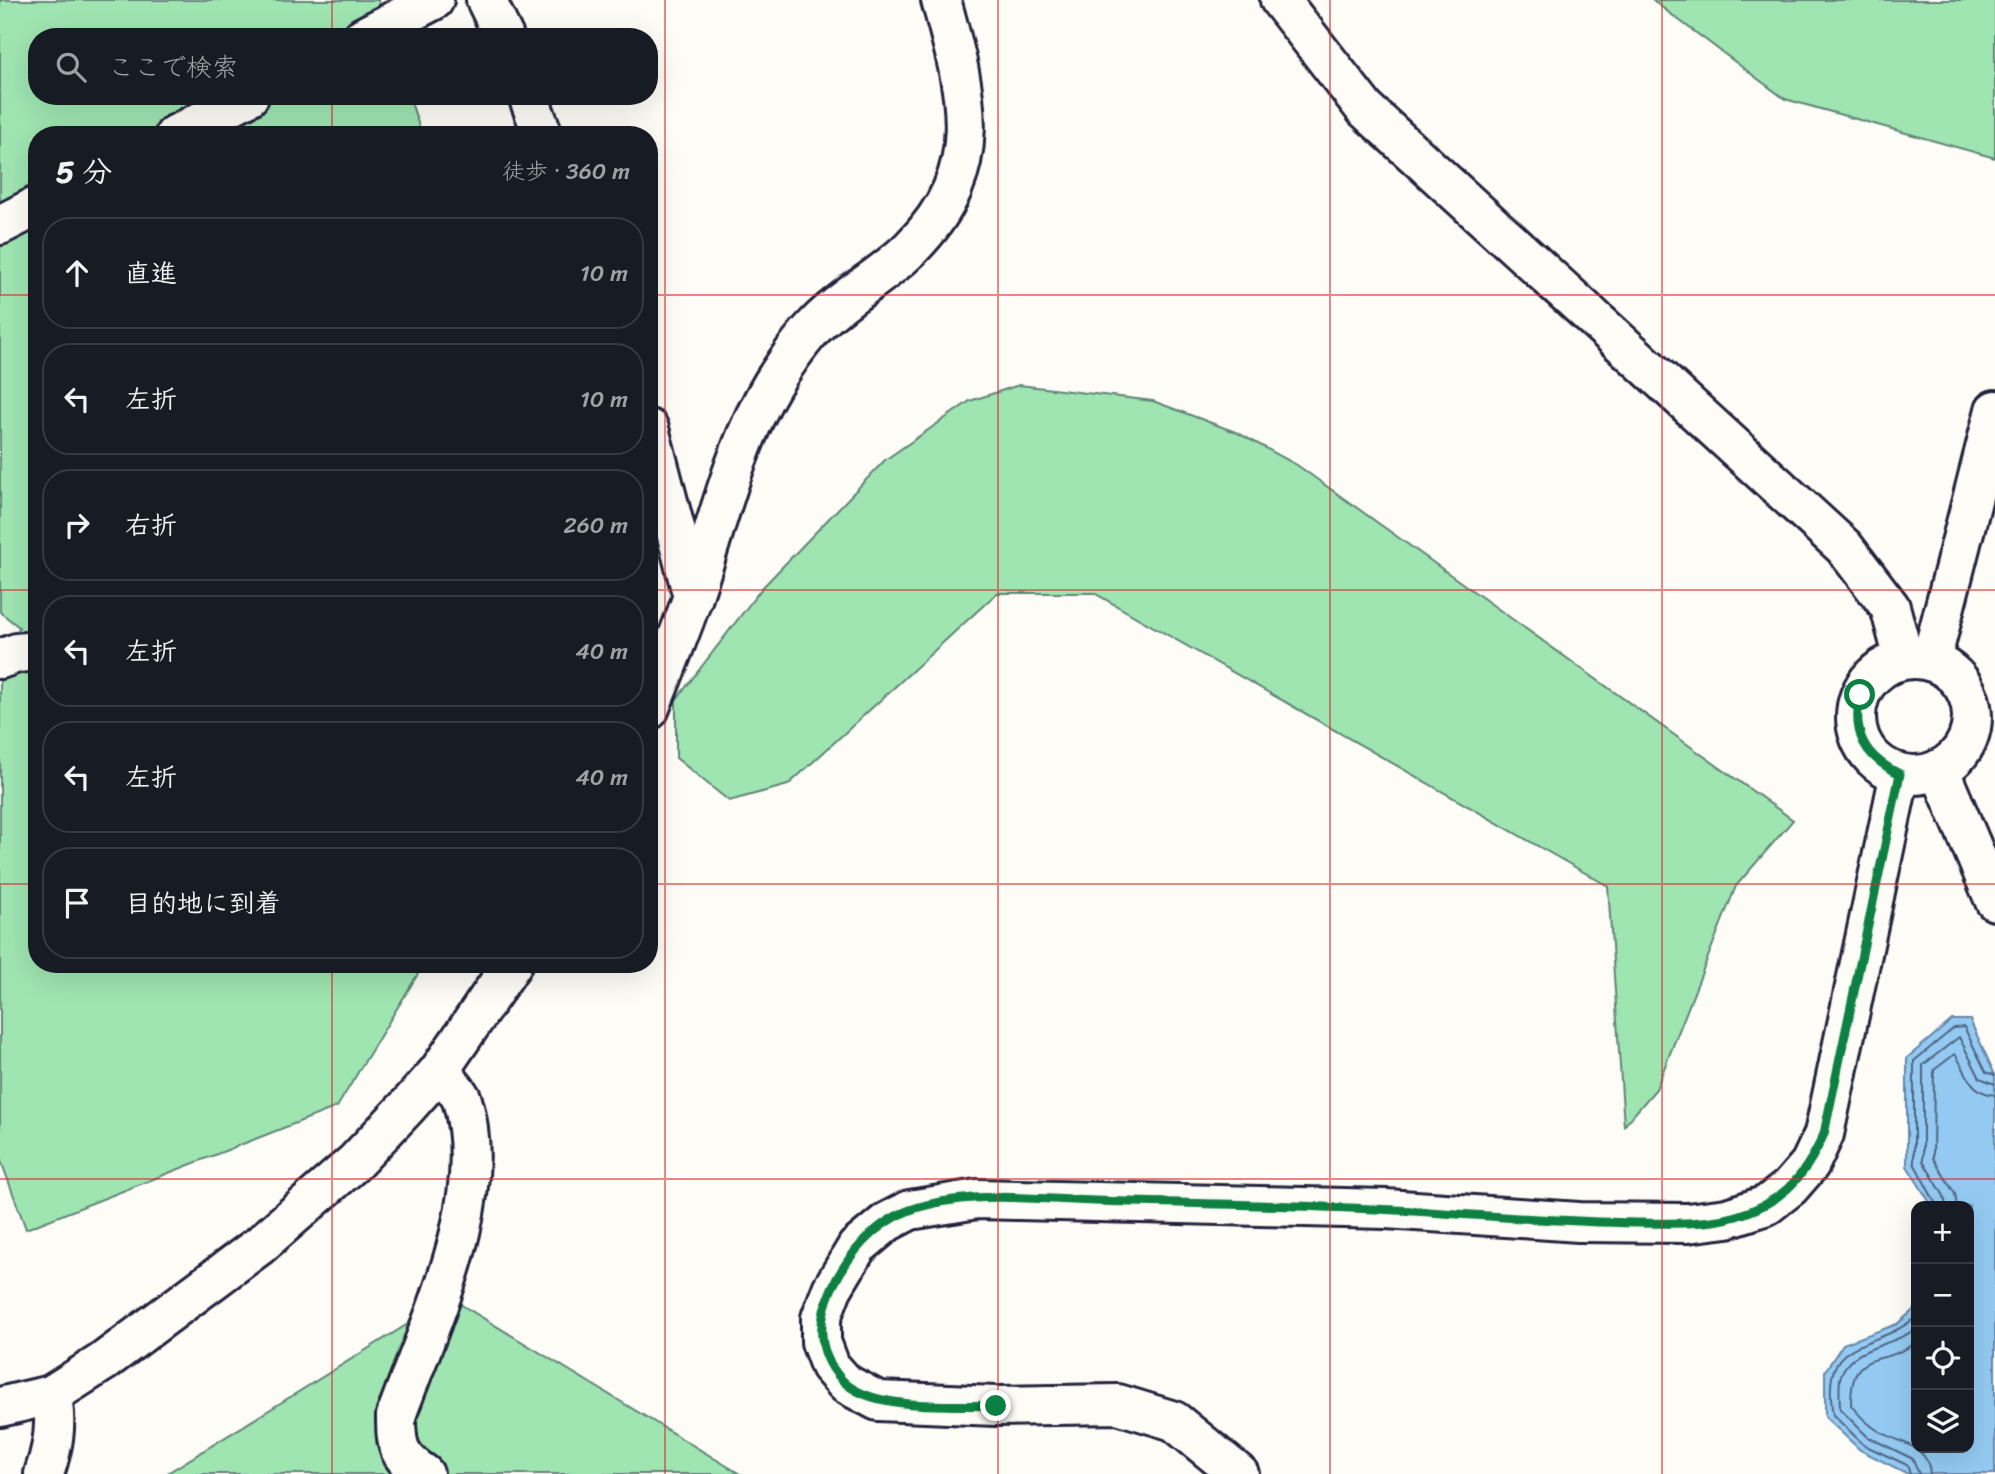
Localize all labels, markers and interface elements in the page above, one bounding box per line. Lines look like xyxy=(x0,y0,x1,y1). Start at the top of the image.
search box xyxy=(28,28,658,105)
text: ここで検索 xyxy=(108,44,238,90)
icon: search xyxy=(52,48,90,86)
text: 5 分 xyxy=(56,145,112,199)
text: 徒歩 · 360 m xyxy=(502,151,630,192)
text: 直進 xyxy=(125,250,177,296)
text: 10 m xyxy=(580,253,628,294)
icon: ahead xyxy=(58,254,96,292)
text: 左折 xyxy=(125,376,177,422)
text: 10 m xyxy=(580,379,628,420)
icon: left xyxy=(58,380,96,418)
text: 右折 xyxy=(125,502,177,548)
text: 260 m xyxy=(563,505,628,546)
icon: right xyxy=(58,506,96,544)
text: 左折 xyxy=(125,628,177,674)
text: 40 m xyxy=(575,631,628,672)
icon: left xyxy=(58,632,96,670)
route start xyxy=(1844,679,1875,710)
text: 左折 xyxy=(125,754,177,800)
text: 40 m xyxy=(575,757,628,798)
icon: left xyxy=(58,758,96,796)
text: 目的地に到着 xyxy=(125,880,281,926)
icon: arrive xyxy=(58,884,96,922)
map controls xyxy=(1911,1201,1974,1453)
button: + xyxy=(1911,1201,1974,1264)
button: − xyxy=(1911,1264,1974,1327)
button: locate xyxy=(1911,1327,1974,1390)
route end xyxy=(980,1390,1011,1421)
button: layers xyxy=(1911,1390,1974,1453)

